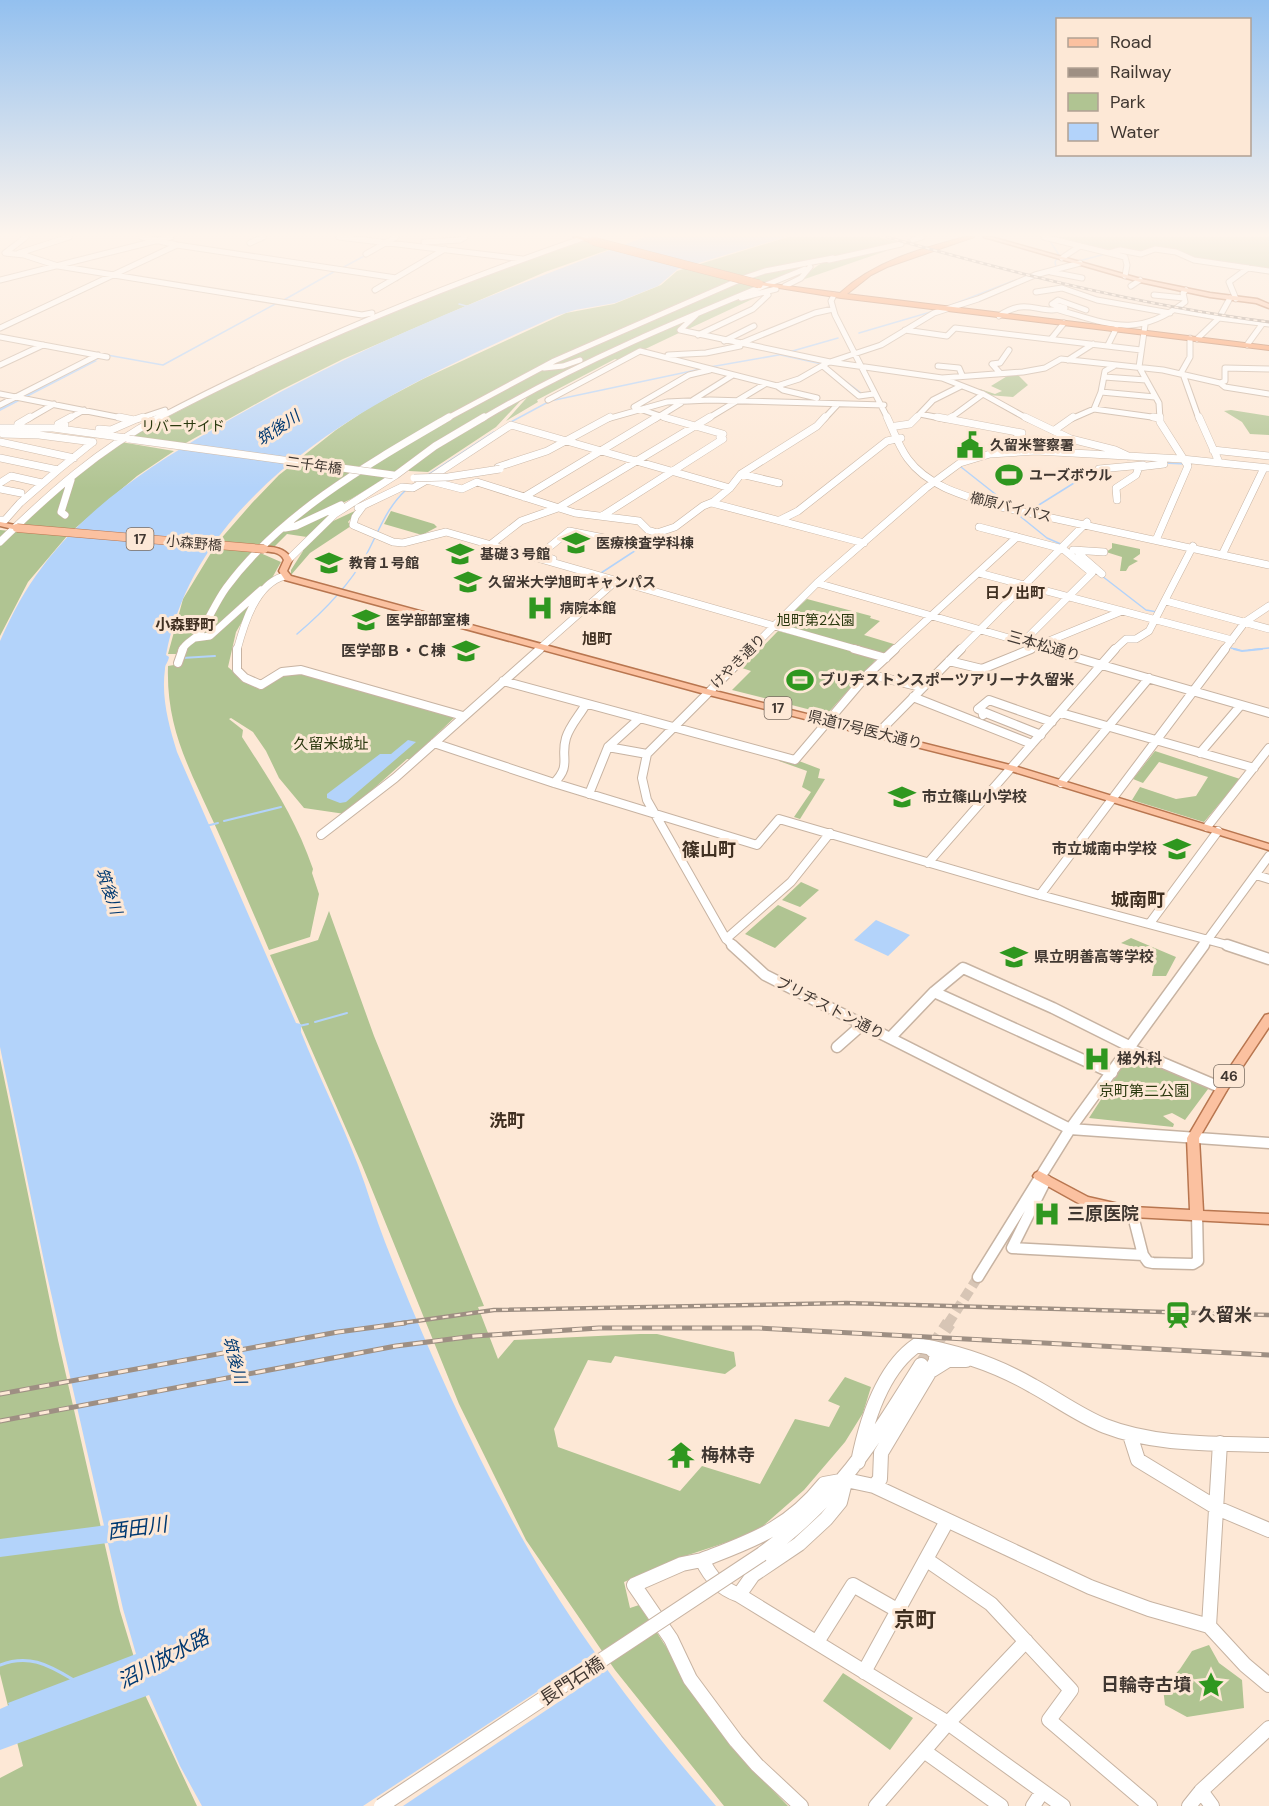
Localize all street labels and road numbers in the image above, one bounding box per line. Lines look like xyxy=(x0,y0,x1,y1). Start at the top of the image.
street label: 二千年橋 xyxy=(285,452,343,478)
street label: 櫛原バイパス xyxy=(968,488,1054,526)
road number: 17 xyxy=(126,528,154,550)
street label: 小森野橋 xyxy=(165,532,223,554)
street label: 三本松通り xyxy=(1005,626,1083,666)
street label: けやき通り xyxy=(707,630,769,692)
road number: 17 xyxy=(764,697,792,719)
street label: 県道17号医大通り xyxy=(805,706,925,754)
street label: ブリヂストン通り xyxy=(772,972,888,1044)
road number: 46 xyxy=(1214,1065,1244,1087)
street label: 長門石橋 xyxy=(535,1651,609,1711)

